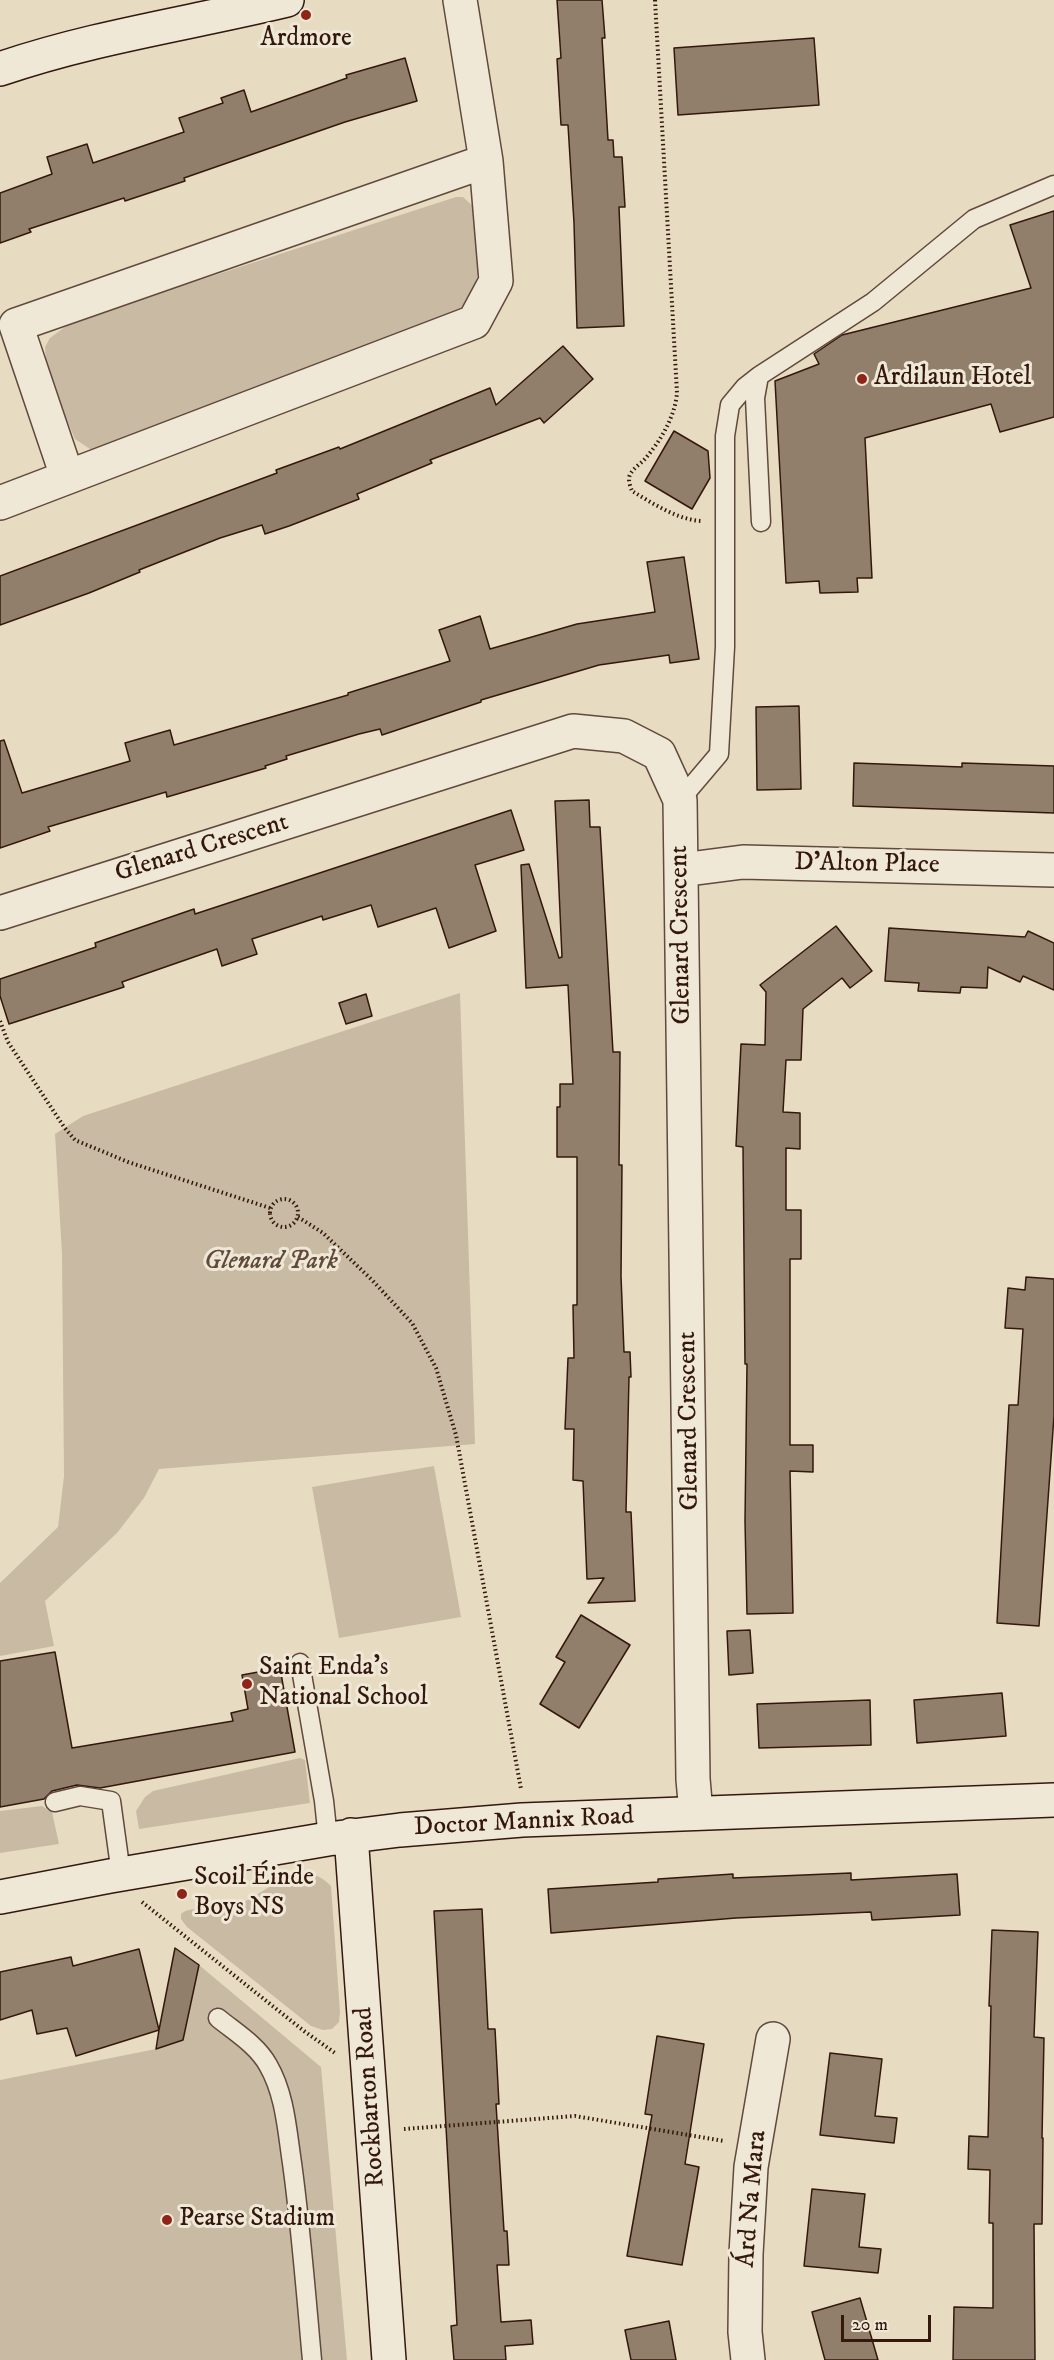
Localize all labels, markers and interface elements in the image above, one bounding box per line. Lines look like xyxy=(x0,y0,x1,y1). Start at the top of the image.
marker: Ardmore xyxy=(299,8,313,22)
place label: Ardmore xyxy=(260,24,352,56)
place label: Ardilaun Hotel xyxy=(874,363,1031,395)
marker: Ardilaun Hotel xyxy=(855,372,869,386)
street label: Glenard Crescent xyxy=(112,808,292,890)
street label: Glenard Crescent xyxy=(665,845,699,1025)
street label: D'Alton Place xyxy=(794,848,940,882)
park label: Glenard Park xyxy=(204,1247,338,1279)
street label: Glenard Crescent xyxy=(673,1331,707,1511)
place label: Saint Enda's National School xyxy=(259,1653,428,1714)
marker: Saint Enda's National School xyxy=(240,1677,254,1691)
street label: Doctor Mannix Road xyxy=(413,1802,635,1844)
place label: Scoil Éinde Boys NS xyxy=(194,1863,314,1924)
marker: Scoil Éinde Boys NS xyxy=(175,1887,189,1901)
street label: Rockbarton Road xyxy=(349,2006,393,2188)
street label: Árd Na Mara xyxy=(731,2129,775,2269)
place label: Pearse Stadium xyxy=(179,2204,335,2236)
marker: Pearse Stadium xyxy=(160,2213,174,2227)
scale bar xyxy=(844,2303,934,2341)
text: 20 m xyxy=(852,2314,888,2336)

